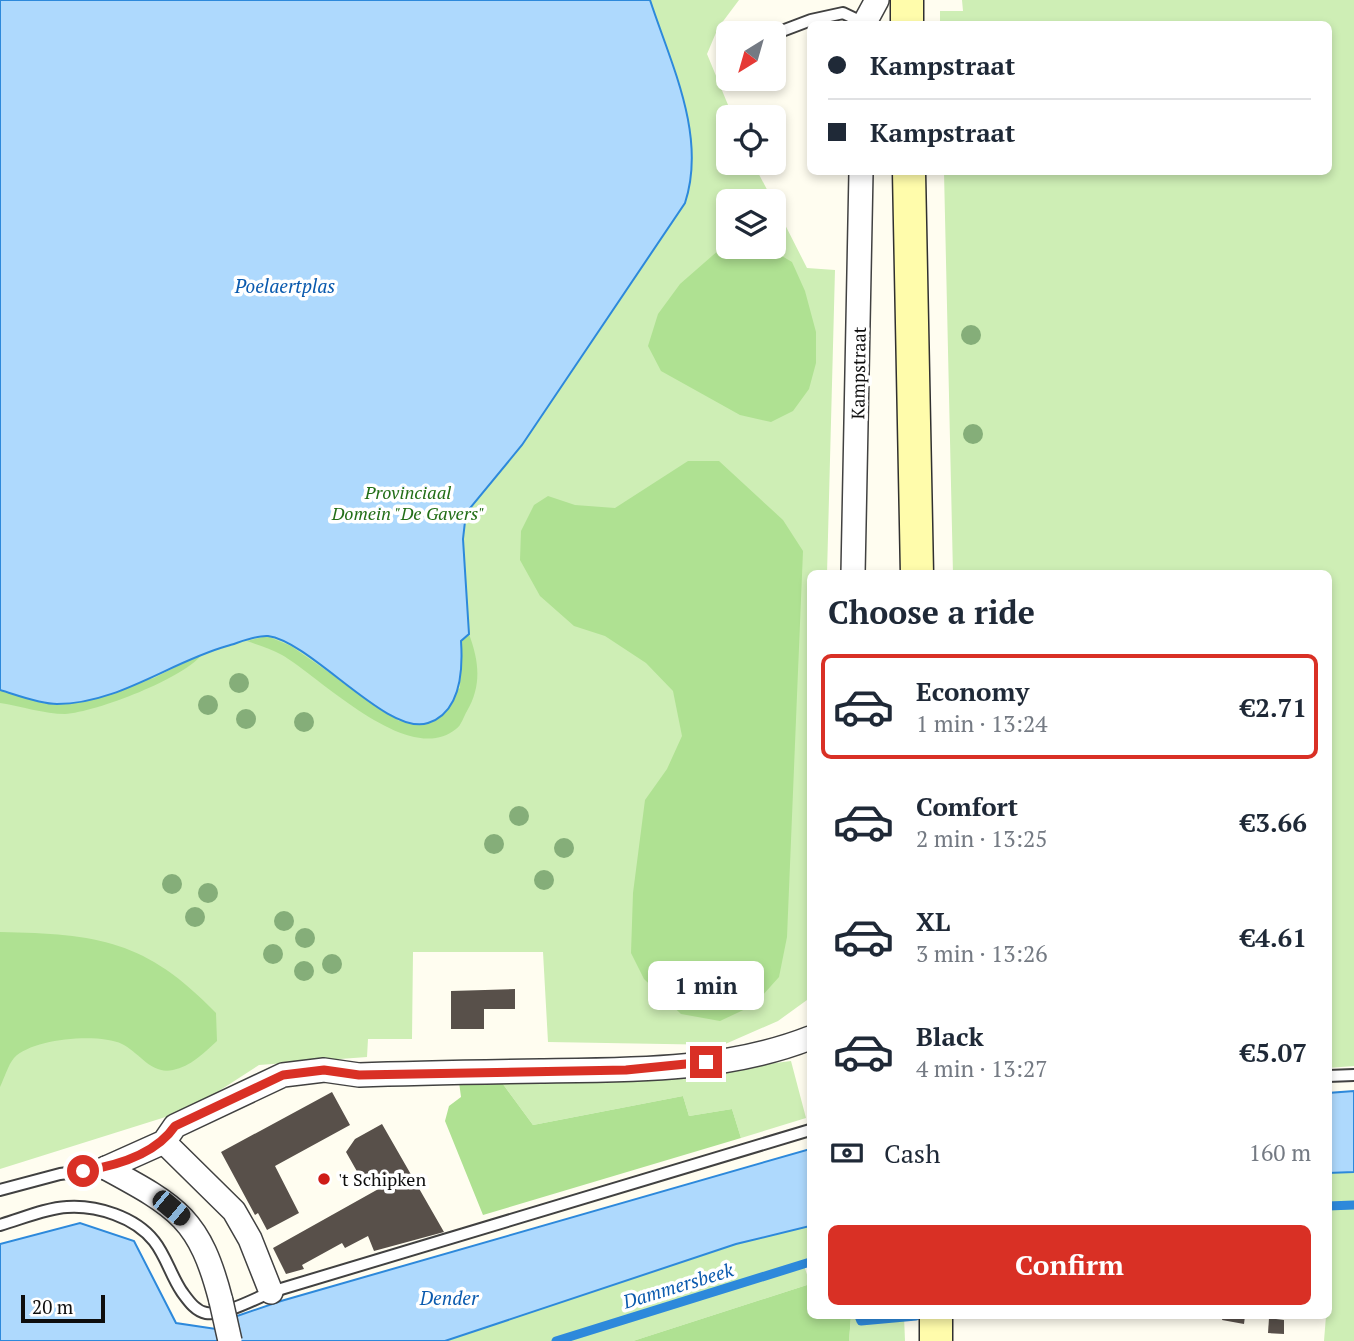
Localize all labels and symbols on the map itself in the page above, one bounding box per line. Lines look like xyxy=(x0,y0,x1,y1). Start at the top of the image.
north arrow xyxy=(716,21,786,91)
water label: Poelaertplas xyxy=(234,273,335,298)
street label: Kampstraat xyxy=(845,326,871,420)
park label: Provinciaal Domein "De Gavers" xyxy=(331,480,484,525)
callout: 1 min xyxy=(648,960,764,1010)
route end xyxy=(690,1046,722,1078)
route start xyxy=(67,1155,99,1187)
place label: 't Schipken xyxy=(338,1167,426,1191)
marker: 't Schipken xyxy=(316,1171,332,1187)
car xyxy=(149,1186,194,1230)
water label: Dammersbeek xyxy=(619,1256,737,1314)
water label: Dender xyxy=(419,1285,479,1310)
scale bar xyxy=(21,1292,105,1324)

